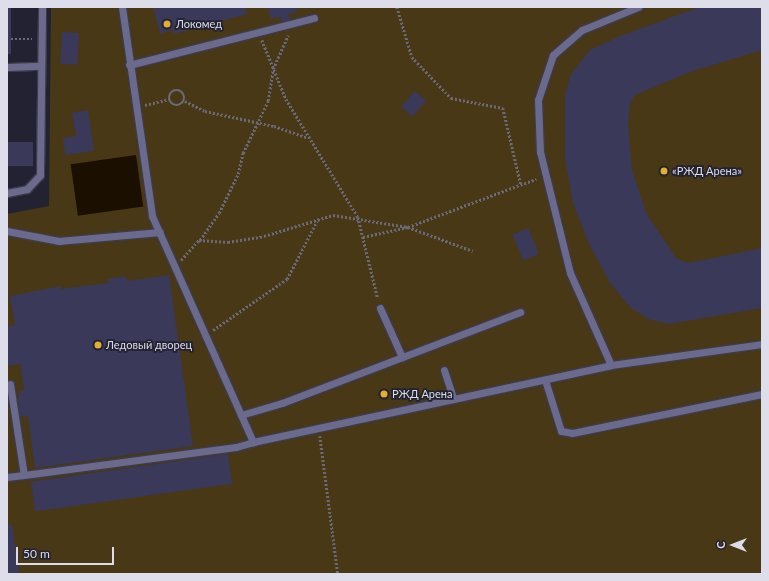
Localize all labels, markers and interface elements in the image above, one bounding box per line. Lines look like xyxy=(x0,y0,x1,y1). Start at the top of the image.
place label: Локомед xyxy=(176,17,222,31)
marker: Локомед xyxy=(161,18,173,30)
place label: «РЖД Арена» xyxy=(672,164,742,178)
marker: «РЖД Арена» xyxy=(659,166,669,176)
place label: Ледовый дворец xyxy=(106,338,192,352)
marker: Ледовый дворец xyxy=(93,340,103,350)
place label: РЖД Арена xyxy=(392,387,452,401)
marker: РЖД Арена xyxy=(379,389,389,399)
north arrow xyxy=(713,525,753,565)
scale bar xyxy=(18,539,116,565)
text: С xyxy=(714,541,727,549)
text: 50 m xyxy=(23,546,50,561)

